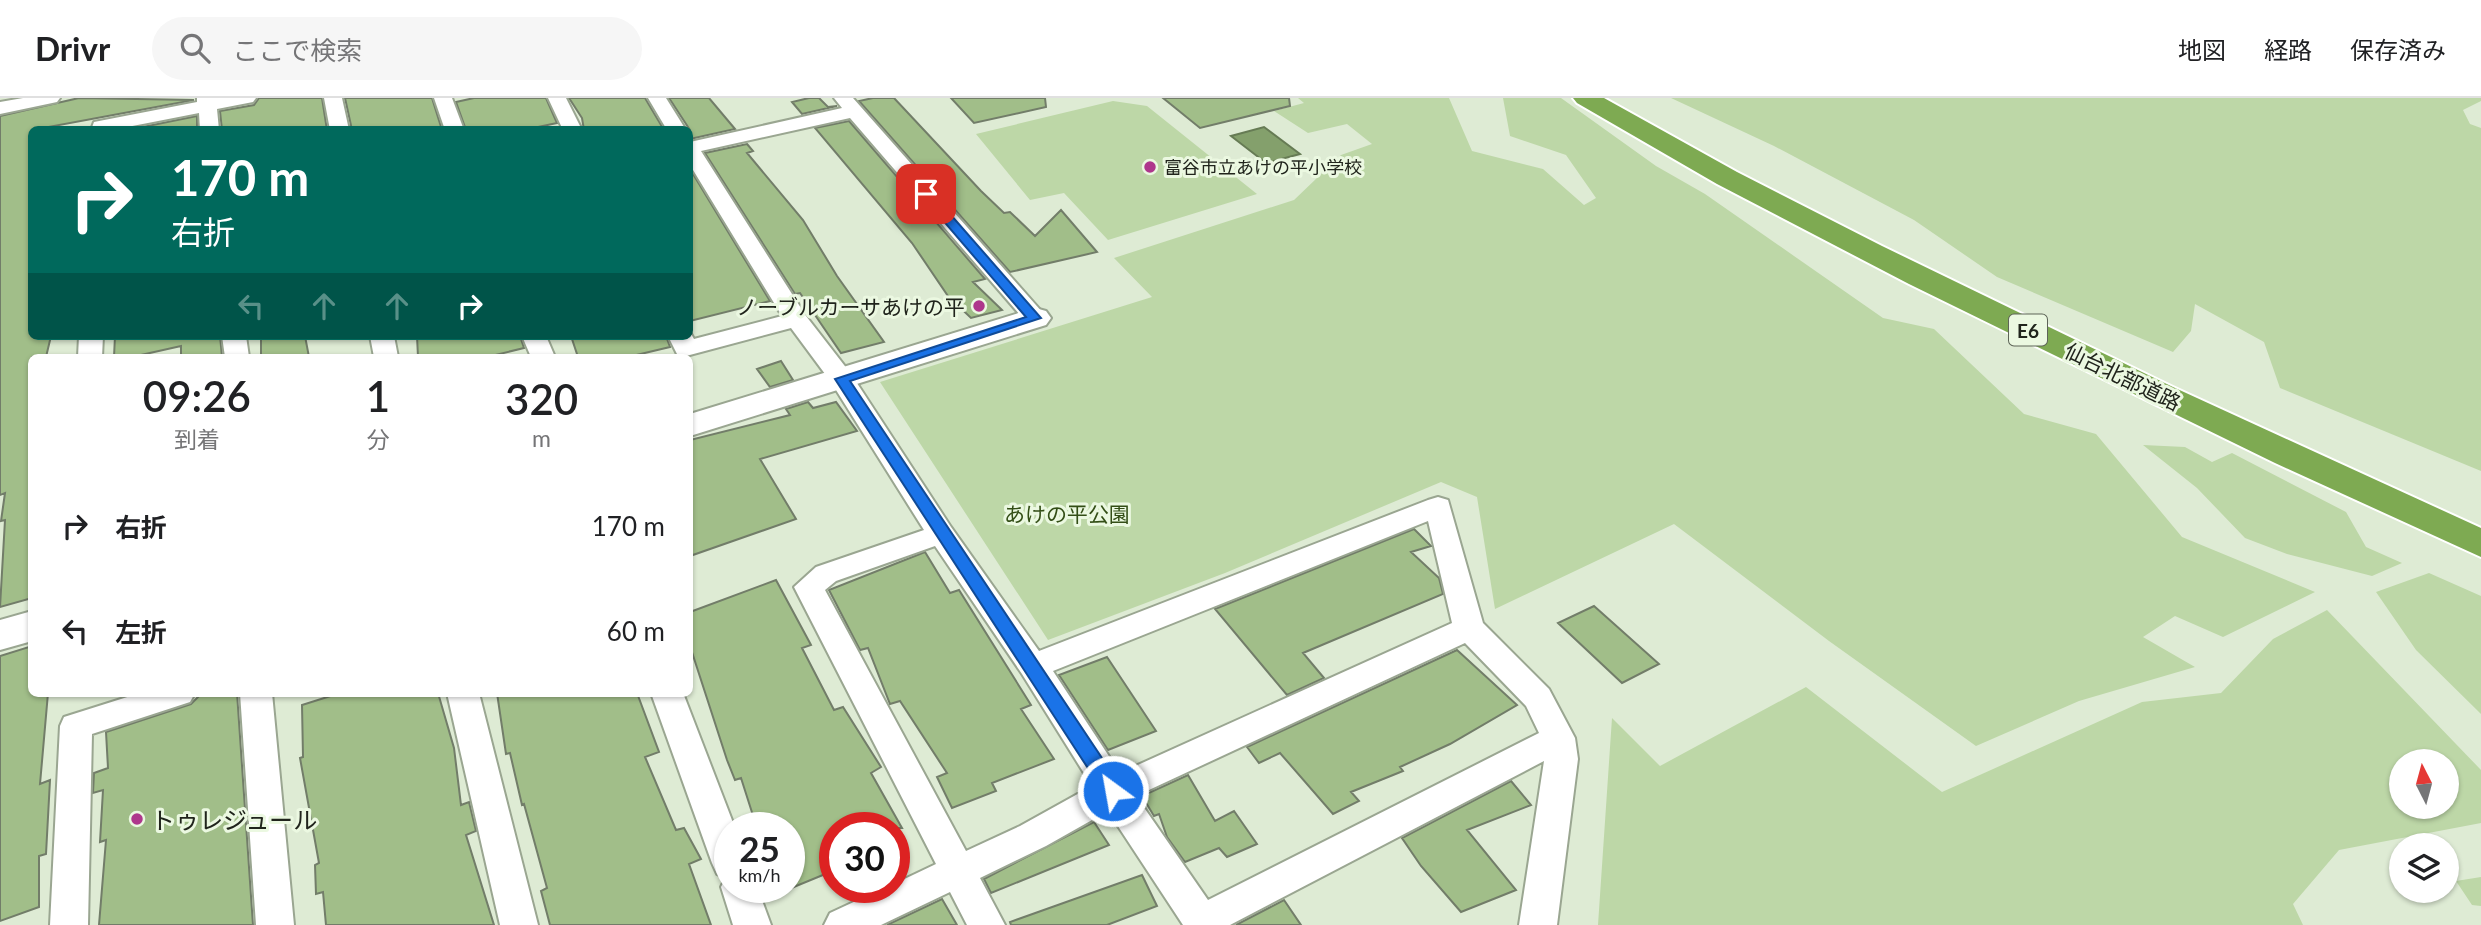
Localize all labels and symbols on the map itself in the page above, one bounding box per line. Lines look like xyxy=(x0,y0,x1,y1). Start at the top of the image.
place label: 富谷市立あけの平小学校 xyxy=(1164,156,1362,178)
marker: 富谷市立あけの平小学校 xyxy=(1142,159,1158,175)
pin xyxy=(896,164,956,224)
place label: ノーブルカーサあけの平 xyxy=(736,294,965,319)
marker: ノーブルカーサあけの平 xyxy=(971,298,987,314)
road number: E6 xyxy=(2009,314,2047,346)
street label: 仙台北部道路 xyxy=(2061,337,2185,415)
park label: あけの平公園 xyxy=(1004,501,1130,526)
north arrow xyxy=(2389,749,2459,819)
position arrow xyxy=(1076,754,1150,828)
place label: トゥレジュール xyxy=(151,805,317,834)
marker: トゥレジュール xyxy=(129,811,145,827)
speed limit sign: 30 xyxy=(819,812,910,903)

